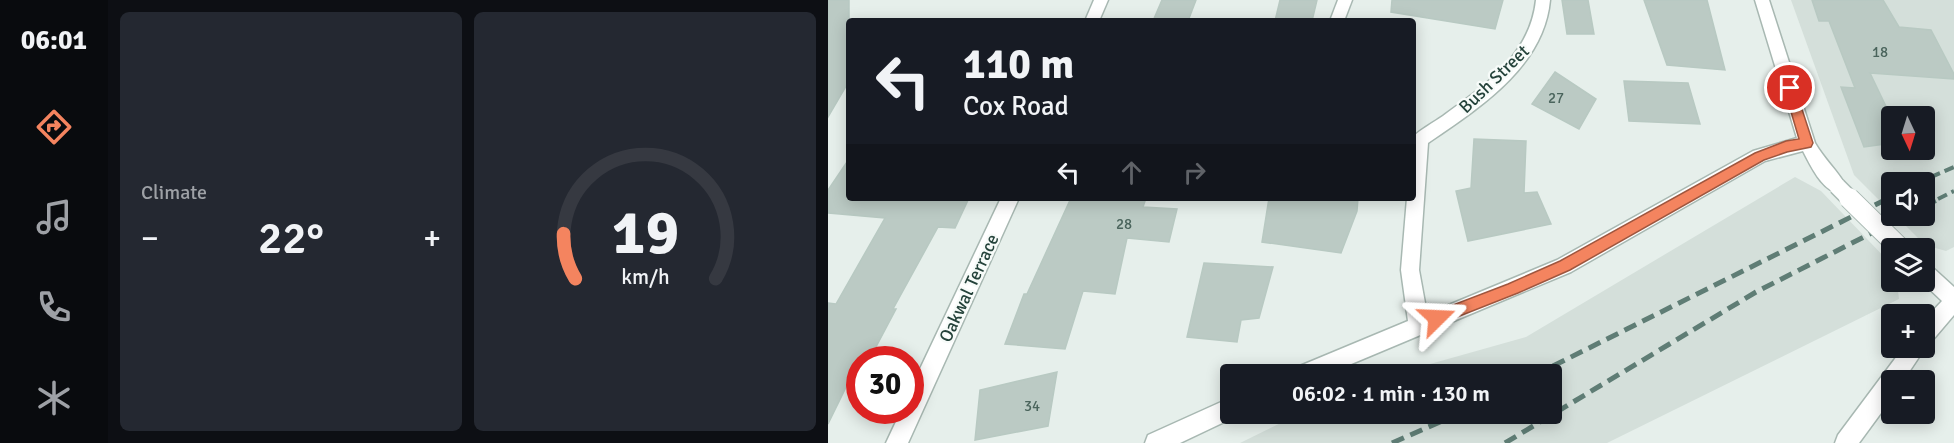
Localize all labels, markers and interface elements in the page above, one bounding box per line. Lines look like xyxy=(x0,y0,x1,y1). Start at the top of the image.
text: 06:01 xyxy=(21,24,87,57)
text: 110 m xyxy=(963,39,1074,90)
street label: Bush Street xyxy=(1454,40,1534,118)
icon: left xyxy=(864,42,942,120)
house number: 18 xyxy=(1872,43,1888,61)
pin xyxy=(1764,62,1815,113)
icon: arrive xyxy=(1773,71,1806,104)
house number: 27 xyxy=(1548,89,1564,107)
text: Cox Road xyxy=(963,90,1069,123)
icon: directions xyxy=(33,106,75,148)
north arrow xyxy=(1881,106,1935,160)
map controls xyxy=(1881,106,1935,424)
icon: left xyxy=(1052,156,1085,189)
icon: ahead xyxy=(1115,156,1148,189)
icon: right xyxy=(1178,156,1211,189)
button: sound xyxy=(1881,172,1935,226)
text: Climate xyxy=(141,180,207,205)
text: 19 xyxy=(611,194,679,271)
icon: music xyxy=(33,196,75,238)
text: 22° xyxy=(258,211,324,266)
house number: 28 xyxy=(1116,215,1132,233)
text: − xyxy=(141,218,159,259)
text: + xyxy=(423,218,441,259)
street label: Oakwal Terrace xyxy=(934,230,1004,346)
button: layers xyxy=(1881,238,1935,292)
text: km/h xyxy=(621,264,669,290)
icon: phone xyxy=(33,286,75,328)
position arrow xyxy=(1405,286,1469,350)
button: + xyxy=(1881,304,1935,358)
speed limit sign: 30 xyxy=(846,346,924,424)
button: − xyxy=(1881,370,1935,424)
icon: climate xyxy=(33,377,75,419)
text: 06:02 · 1 min · 130 m xyxy=(1292,380,1490,407)
house number: 34 xyxy=(1024,397,1040,415)

